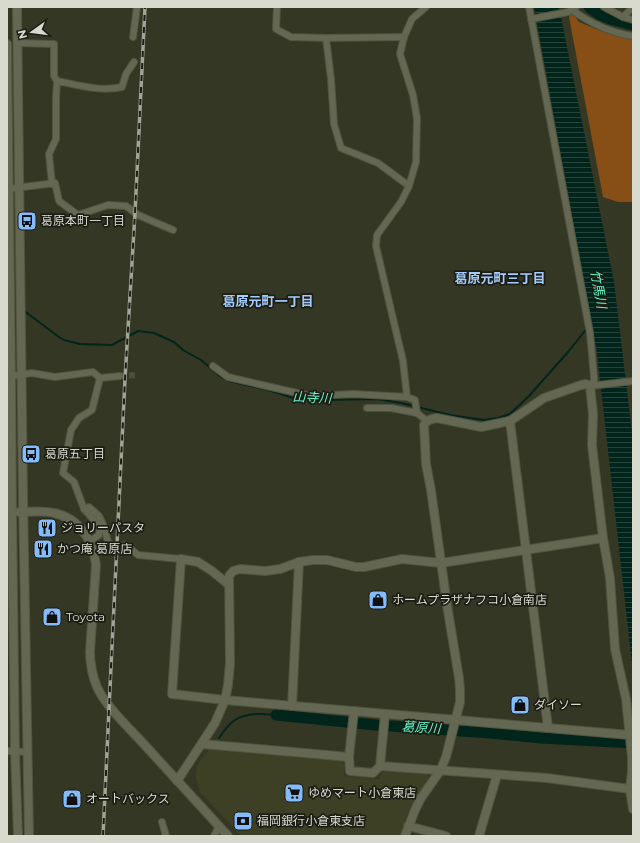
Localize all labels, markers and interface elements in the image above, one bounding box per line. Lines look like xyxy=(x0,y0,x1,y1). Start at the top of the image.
north arrow xyxy=(12,12,52,52)
text: N xyxy=(14,28,30,40)
bus stop icon: 葛原本町一丁目 xyxy=(16,210,38,232)
place label: 葛原本町一丁目 xyxy=(41,213,125,228)
water label: 竹馬川 xyxy=(588,268,611,312)
district label: 葛原元町三丁目 xyxy=(454,270,546,286)
district label: 葛原元町一丁目 xyxy=(222,293,314,309)
water label: 山寺川 xyxy=(292,388,334,406)
bus stop icon: 葛原五丁目 xyxy=(20,443,42,465)
place label: 葛原五丁目 xyxy=(45,446,105,461)
restaurant icon: ジョリーパスタ xyxy=(36,517,58,539)
place label: ジョリーパスタ xyxy=(61,520,145,535)
restaurant icon: かつ庵 葛原店 xyxy=(32,538,54,560)
place label: かつ庵 葛原店 xyxy=(57,541,132,556)
shop icon: ホームプラザナフコ小倉南店 xyxy=(367,589,389,611)
place label: ホームプラザナフコ小倉南店 xyxy=(392,592,547,607)
shop icon: Toyota xyxy=(41,606,63,628)
place label: Toyota xyxy=(66,609,105,624)
shop icon: ダイソー xyxy=(509,694,531,716)
place label: ダイソー xyxy=(534,697,582,712)
water label: 葛原川 xyxy=(401,718,443,736)
supermarket icon: ゆめマート小倉東店 xyxy=(283,782,305,804)
place label: ゆめマート小倉東店 xyxy=(308,785,416,800)
shop icon: オートバックス xyxy=(61,788,83,810)
place label: オートバックス xyxy=(86,791,170,806)
bank icon: 福岡銀行小倉東支店 xyxy=(232,810,254,832)
place label: 福岡銀行小倉東支店 xyxy=(257,813,365,828)

